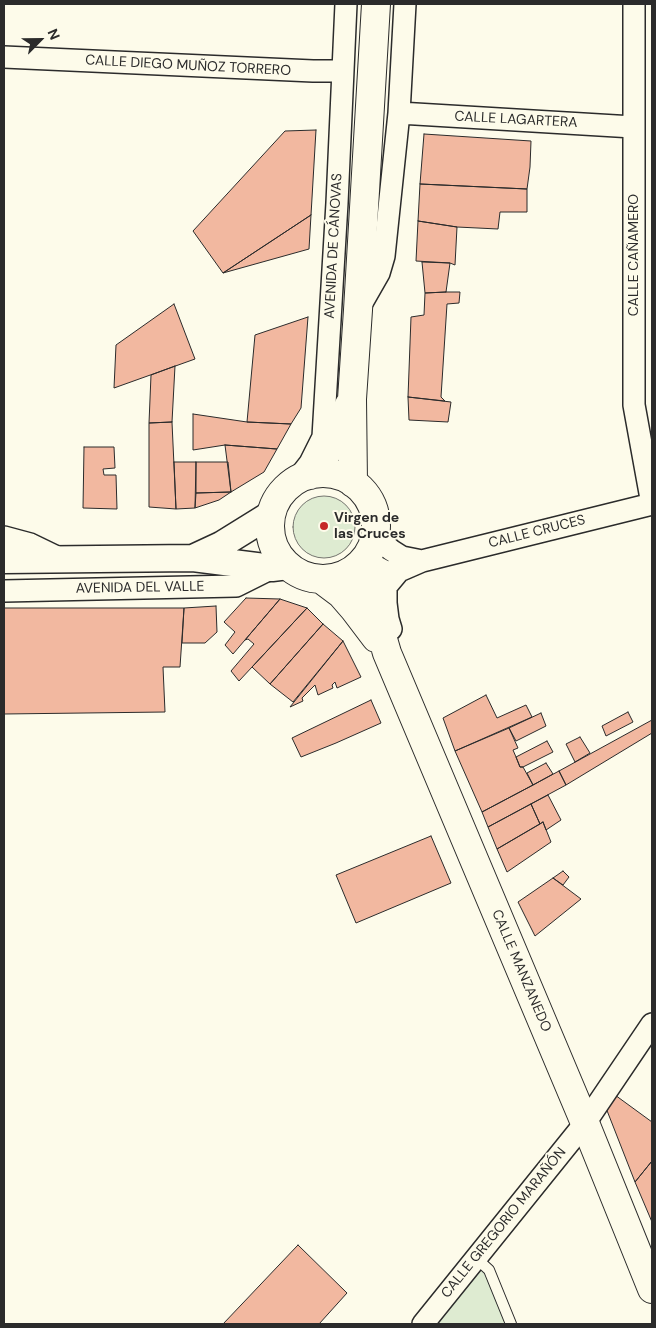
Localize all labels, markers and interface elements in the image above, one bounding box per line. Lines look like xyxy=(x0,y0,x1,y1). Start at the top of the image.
north arrow xyxy=(15,15,65,65)
text: N xyxy=(44,26,64,42)
street label: CALLE DIEGO MUÑOZ TORRERO xyxy=(85,52,291,80)
street label: CALLE LAGARTERA xyxy=(454,108,578,132)
street label: AVENIDA DE CÁNOVAS xyxy=(322,173,346,319)
street label: CALLE CAÑAMERO xyxy=(626,194,642,316)
place label: Virgen de las Cruces xyxy=(334,510,406,542)
street label: CALLE CRUCES xyxy=(487,512,587,552)
marker: Virgen de las Cruces xyxy=(318,520,330,532)
street label: AVENIDA DEL VALLE xyxy=(75,578,205,598)
street label: CALLE MANZANEDO xyxy=(488,907,554,1035)
street label: CALLE GREGORIO MARAÑÓN xyxy=(438,1144,570,1302)

